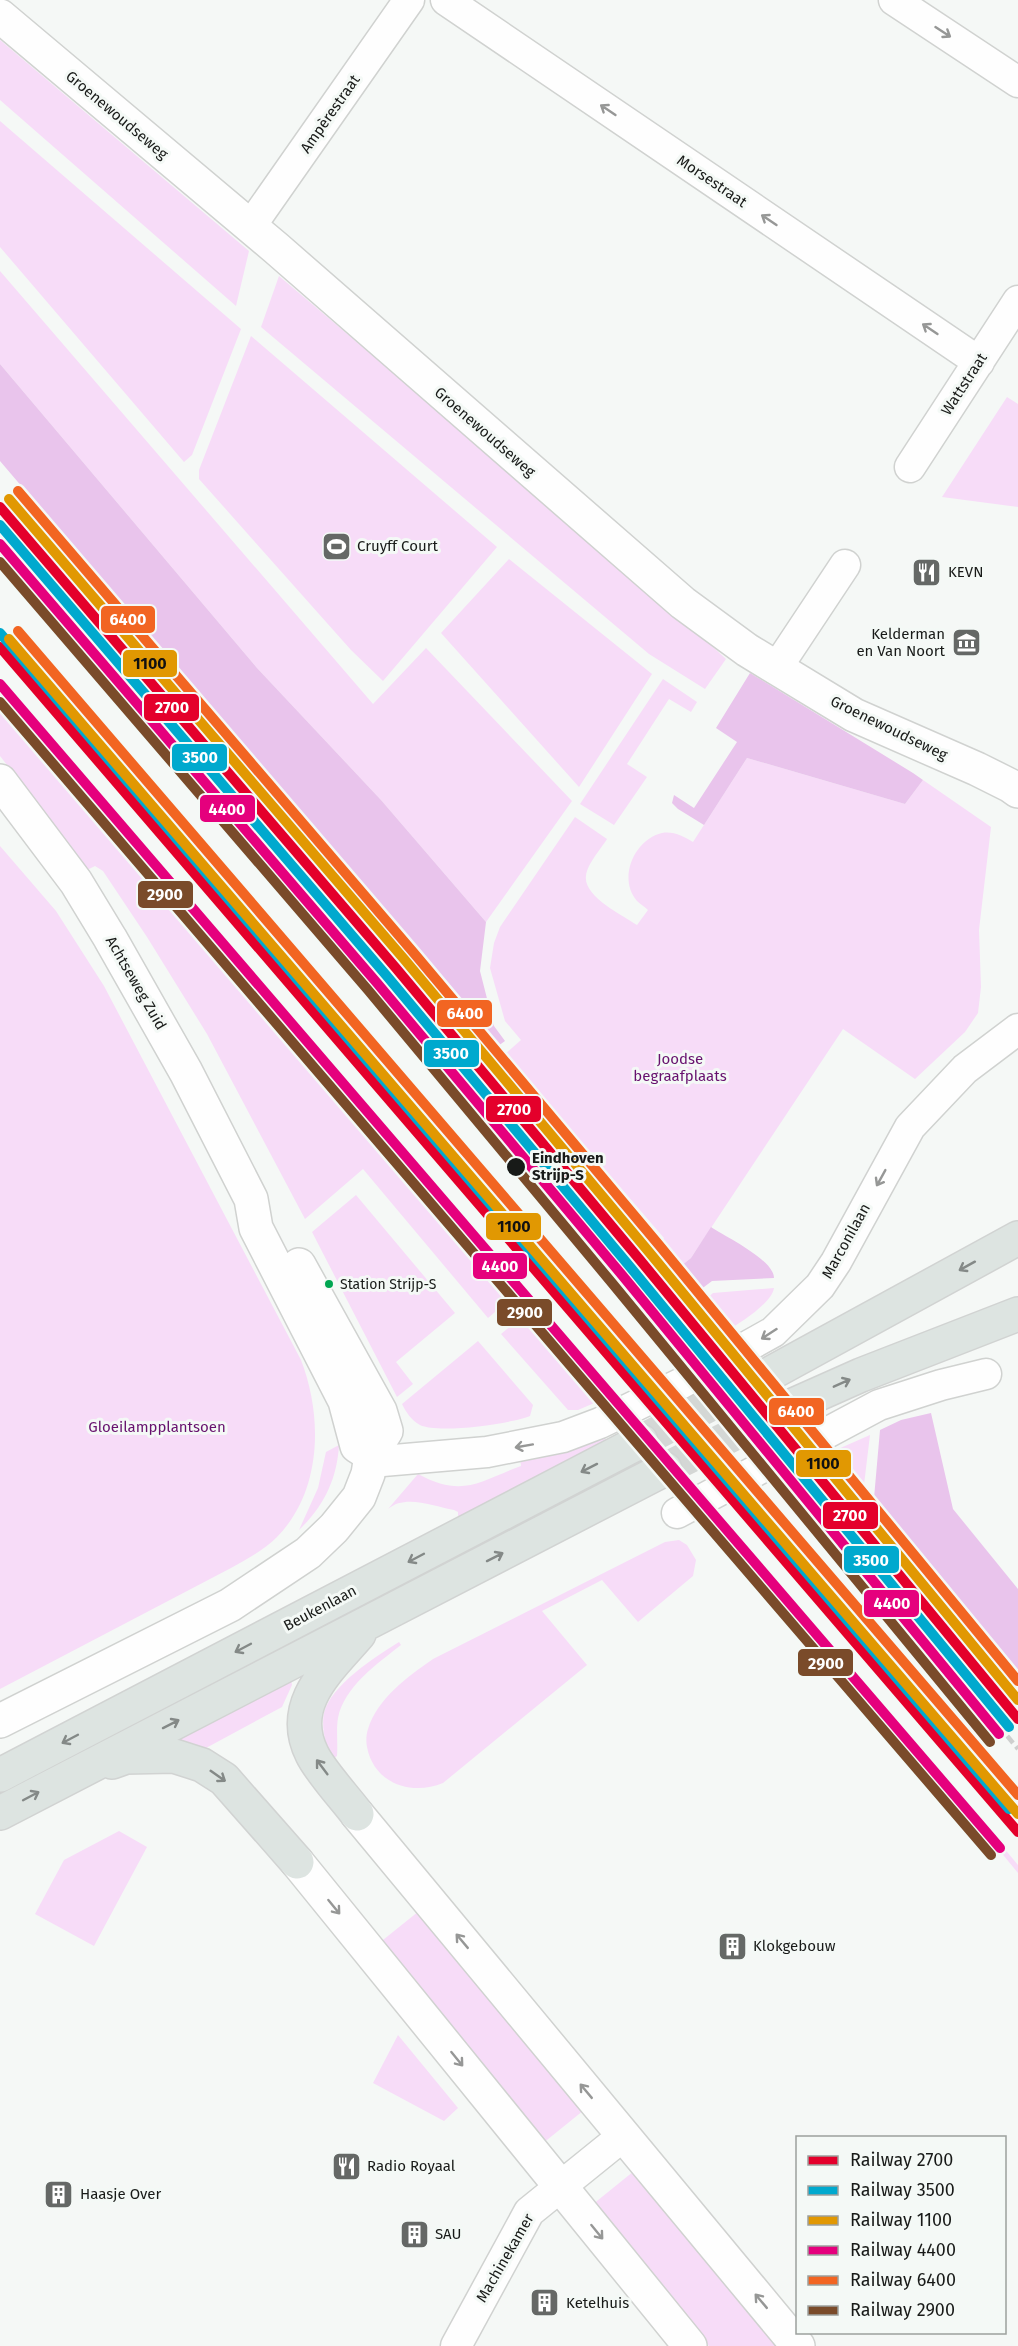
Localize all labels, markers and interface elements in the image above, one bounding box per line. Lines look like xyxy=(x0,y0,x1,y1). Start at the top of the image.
one-way arrow xyxy=(934,26,951,38)
street label: Groenewoudseweg xyxy=(62,67,172,163)
street label: Ampèrestraat xyxy=(296,71,364,157)
one-way arrow xyxy=(600,104,616,116)
street label: Morsestraat xyxy=(674,151,751,211)
one-way arrow xyxy=(761,214,778,226)
one-way arrow xyxy=(922,323,939,335)
street label: Wattstraat xyxy=(937,349,991,418)
street label: Groenewoudseweg xyxy=(431,383,539,481)
sports icon: Cruyff Court xyxy=(320,530,352,562)
place label: Cruyff Court xyxy=(357,537,438,555)
restaurant icon: KEVN xyxy=(911,556,943,588)
place label: KEVN xyxy=(948,563,983,581)
line badge: 6400 xyxy=(100,605,156,634)
text: 6400 xyxy=(110,610,146,629)
place label: Kelderman en Van Noort xyxy=(856,625,946,660)
museum icon: Kelderman en Van Noort xyxy=(950,627,982,659)
line badge: 1100 xyxy=(122,649,178,678)
text: 1100 xyxy=(133,654,167,673)
street label: Groenewoudseweg xyxy=(828,692,951,764)
line badge: 2700 xyxy=(143,693,200,722)
text: 2700 xyxy=(155,698,189,717)
line badge: 3500 xyxy=(171,743,228,772)
text: 3500 xyxy=(181,748,218,767)
line badge: 4400 xyxy=(199,794,256,823)
text: 4400 xyxy=(209,800,245,819)
line badge: 2900 xyxy=(137,880,194,909)
text: 2900 xyxy=(147,885,183,904)
street label: Achtseweg Zuid xyxy=(102,933,170,1033)
line badge: 6400 xyxy=(436,999,493,1028)
text: 6400 xyxy=(447,1004,483,1023)
line badge: 3500 xyxy=(423,1039,480,1068)
text: 3500 xyxy=(432,1044,469,1063)
park label: Joodse begraafplaats xyxy=(633,1050,727,1085)
line badge: 2700 xyxy=(485,1095,542,1123)
text: 2700 xyxy=(497,1100,531,1119)
place label: Eindhoven Strijp-S xyxy=(532,1149,604,1184)
marker: Eindhoven Strijp-S xyxy=(505,1156,527,1178)
one-way arrow xyxy=(875,1169,887,1186)
street label: Marconilaan xyxy=(818,1200,874,1282)
line badge: 1100 xyxy=(485,1212,542,1241)
text: 1100 xyxy=(497,1217,531,1236)
line badge: 4400 xyxy=(472,1252,528,1280)
text: 4400 xyxy=(482,1257,518,1276)
one-way arrow xyxy=(959,1260,976,1272)
place label: Station Strijp-S xyxy=(340,1276,437,1293)
marker: Station Strijp-S xyxy=(323,1278,335,1290)
line badge: 2900 xyxy=(496,1298,553,1327)
text: 2900 xyxy=(507,1303,543,1322)
one-way arrow xyxy=(761,1328,777,1340)
one-way arrow xyxy=(833,1377,851,1388)
line badge: 6400 xyxy=(768,1397,825,1426)
text: 6400 xyxy=(778,1402,814,1421)
park label: Gloeilampplantsoen xyxy=(88,1418,226,1436)
one-way arrow xyxy=(515,1440,534,1451)
line badge: 1100 xyxy=(795,1449,852,1478)
text: 1100 xyxy=(806,1454,840,1473)
one-way arrow xyxy=(581,1462,598,1474)
line badge: 2700 xyxy=(822,1501,879,1530)
text: 2700 xyxy=(833,1506,867,1525)
line badge: 3500 xyxy=(843,1545,900,1574)
one-way arrow xyxy=(486,1550,504,1562)
text: 3500 xyxy=(852,1551,889,1570)
one-way arrow xyxy=(407,1552,425,1564)
street label: Beukenlaan xyxy=(281,1581,359,1635)
line badge: 4400 xyxy=(863,1589,920,1618)
text: 4400 xyxy=(874,1594,910,1613)
one-way arrow xyxy=(235,1642,252,1654)
line badge: 2900 xyxy=(797,1648,854,1677)
text: 2900 xyxy=(808,1654,844,1673)
one-way arrow xyxy=(161,1718,179,1729)
one-way arrow xyxy=(62,1733,80,1745)
one-way arrow xyxy=(315,1760,328,1776)
one-way arrow xyxy=(209,1770,225,1782)
one-way arrow xyxy=(22,1790,40,1801)
one-way arrow xyxy=(328,1899,341,1915)
building icon: Klokgebouw xyxy=(716,1930,748,1962)
one-way arrow xyxy=(455,1934,469,1949)
place label: Klokgebouw xyxy=(753,1937,836,1955)
one-way arrow xyxy=(450,2051,463,2067)
one-way arrow xyxy=(579,2084,593,2099)
legend xyxy=(796,2136,1006,2334)
text: Railway 2700 xyxy=(850,2149,953,2171)
restaurant icon: Radio Royaal xyxy=(330,2150,362,2182)
place label: Radio Royaal xyxy=(367,2157,456,2175)
building icon: Haasje Over xyxy=(43,2178,75,2210)
text: Railway 3500 xyxy=(850,2179,955,2201)
place label: Haasje Over xyxy=(80,2185,162,2203)
text: Railway 1100 xyxy=(850,2209,952,2231)
street label: Machinekamer xyxy=(472,2210,538,2306)
building icon: SAU xyxy=(398,2218,430,2250)
one-way arrow xyxy=(590,2224,603,2240)
place label: SAU xyxy=(435,2225,461,2243)
text: Railway 4400 xyxy=(850,2239,956,2261)
text: Railway 6400 xyxy=(850,2269,956,2291)
building icon: Ketelhuis xyxy=(529,2287,561,2319)
one-way arrow xyxy=(754,2293,767,2309)
place label: Ketelhuis xyxy=(566,2294,629,2312)
text: Railway 2900 xyxy=(850,2299,955,2321)

